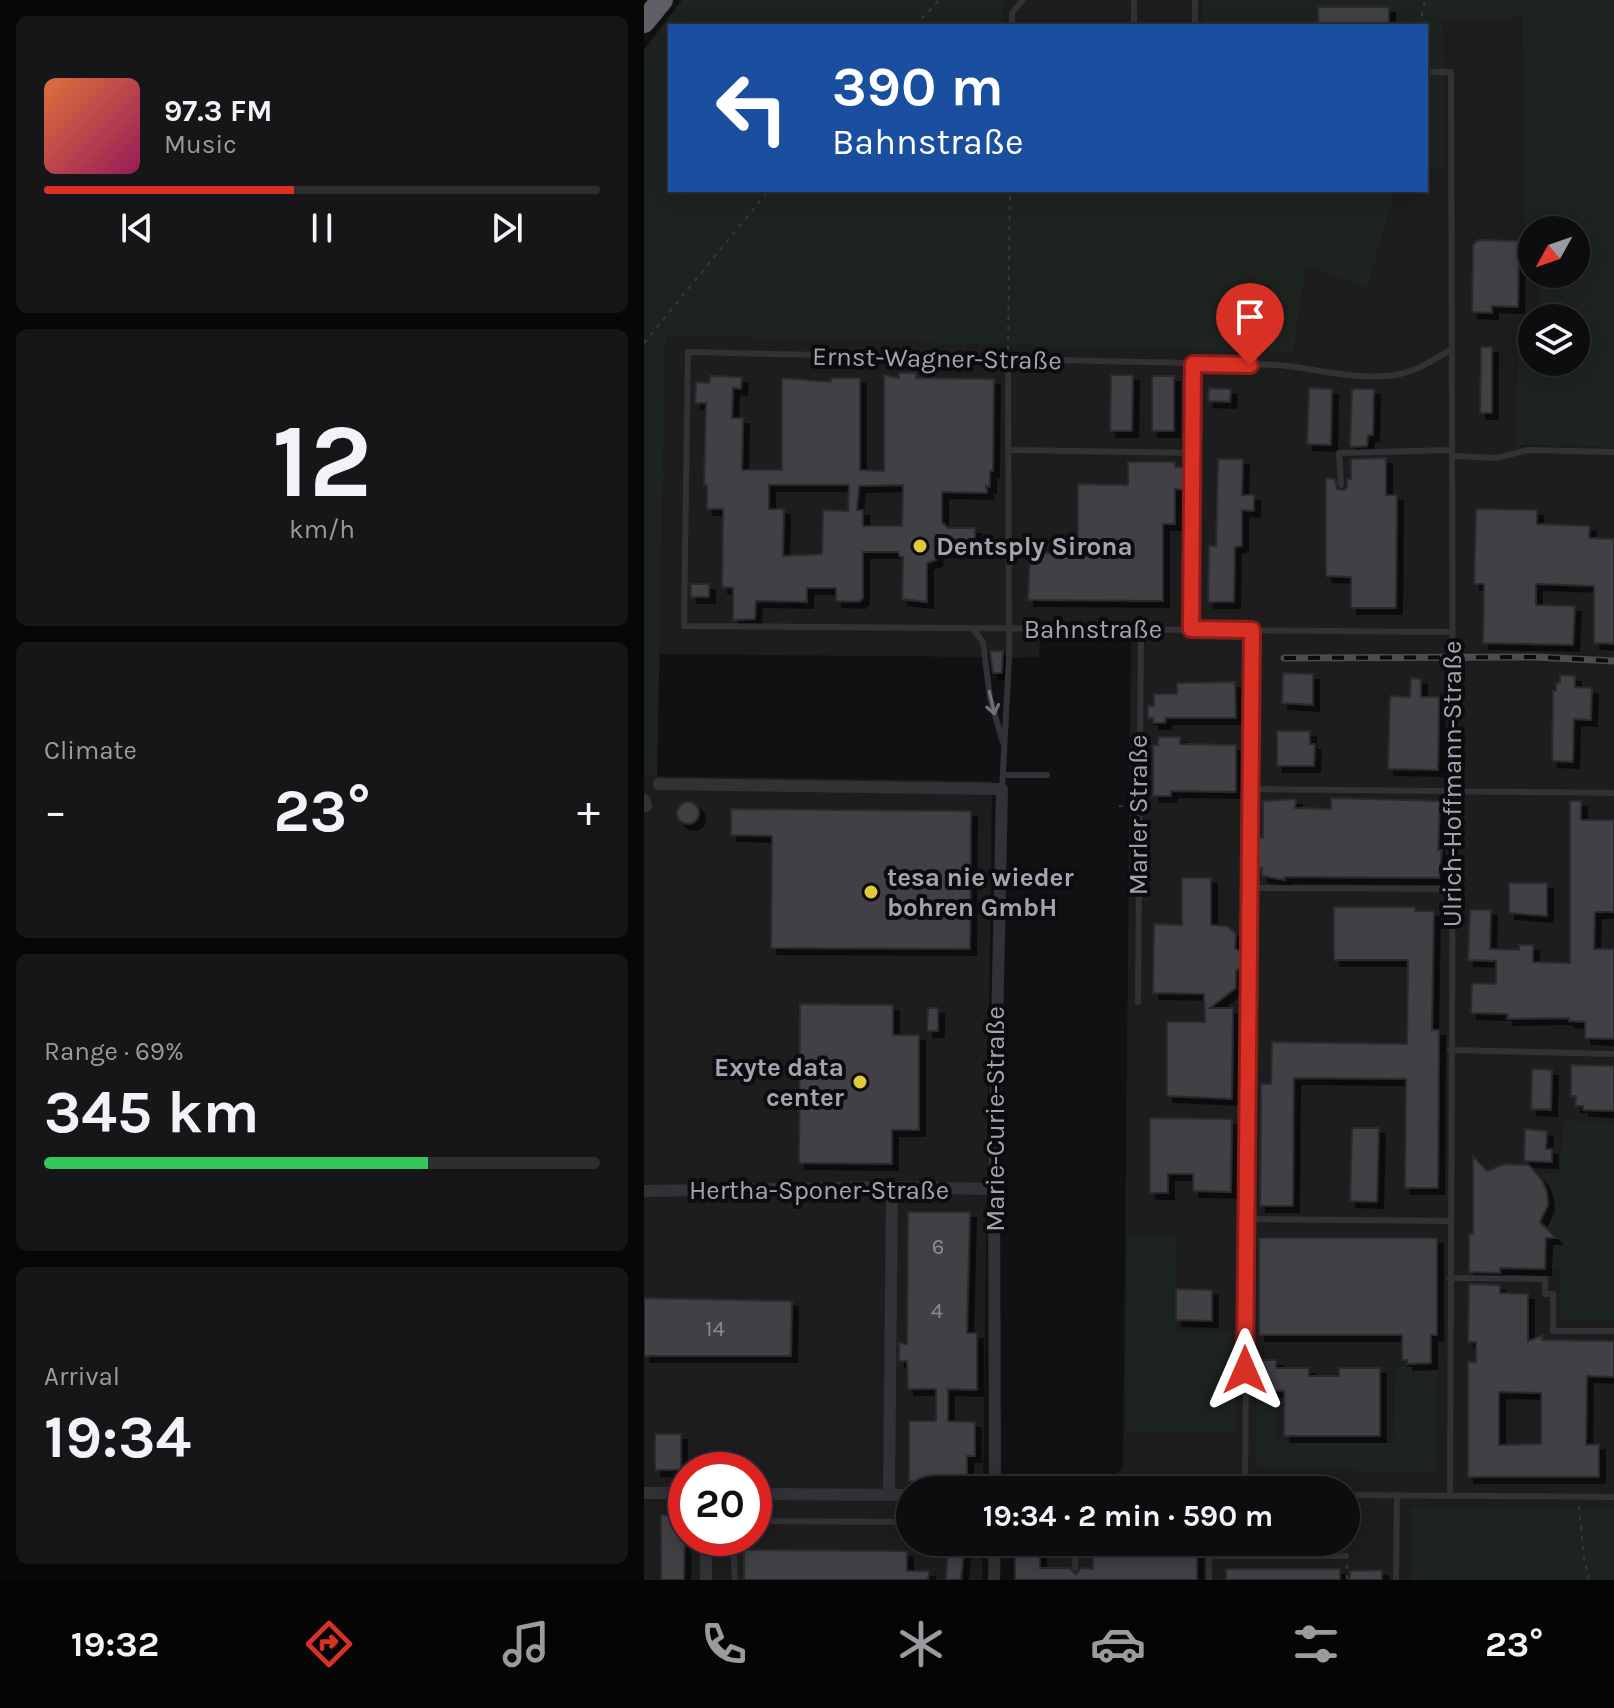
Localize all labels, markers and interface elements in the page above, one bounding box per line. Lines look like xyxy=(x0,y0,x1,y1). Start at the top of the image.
text: 390 m xyxy=(832,54,1004,119)
icon: left xyxy=(700,56,804,160)
text: 97.3 FM xyxy=(164,93,273,129)
text: Bahnstraße xyxy=(832,121,1024,163)
text: Music xyxy=(164,129,237,160)
icon: previous xyxy=(115,206,159,250)
icon: pause xyxy=(300,206,344,250)
icon: next xyxy=(485,206,529,250)
north arrow xyxy=(1518,216,1590,288)
map controls xyxy=(1518,216,1590,376)
pin xyxy=(1216,283,1284,365)
icon: arrive xyxy=(1228,295,1272,339)
button: layers xyxy=(1518,304,1590,376)
street label: Ernst-Wagner-Straße xyxy=(812,341,1062,376)
text: 12 xyxy=(272,401,372,522)
text: km/h xyxy=(289,514,355,545)
place label: Dentsply Sirona xyxy=(936,531,1133,562)
marker: Dentsply Sirona xyxy=(911,537,929,555)
street label: Bahnstraße xyxy=(1024,614,1162,645)
street label: Ulrich-Hoffmann-Straße xyxy=(1437,641,1468,927)
one-way arrow xyxy=(985,690,1000,715)
text: Climate xyxy=(44,735,137,766)
street label: Marler Straße xyxy=(1123,735,1154,895)
text: 23° xyxy=(274,776,370,846)
text: − xyxy=(44,786,67,837)
text: + xyxy=(577,786,600,837)
place label: tesa nie wieder bohren GmbH xyxy=(887,862,1074,923)
marker: tesa nie wieder bohren GmbH xyxy=(862,883,880,901)
street label: Marie-Curie-Straße xyxy=(980,1006,1011,1232)
text: Range · 69% xyxy=(44,1036,184,1067)
place label: Exyte data center xyxy=(714,1052,845,1113)
marker: Exyte data center xyxy=(851,1073,869,1091)
text: 345 km xyxy=(44,1077,260,1147)
street label: Hertha-Sponer-Straße xyxy=(689,1175,949,1206)
house number: 6 xyxy=(932,1234,944,1260)
house number: 4 xyxy=(931,1298,943,1324)
house number: 14 xyxy=(705,1316,725,1342)
position arrow xyxy=(1203,1328,1287,1412)
text: Arrival xyxy=(44,1361,120,1392)
text: 19:34 xyxy=(44,1402,191,1472)
speed limit sign: 20 xyxy=(668,1452,772,1556)
text: 19:34 · 2 min · 590 m xyxy=(983,1498,1273,1534)
icon: directions xyxy=(301,1616,357,1672)
icon: music xyxy=(498,1616,554,1672)
icon: phone xyxy=(696,1616,752,1672)
icon: climate xyxy=(893,1616,949,1672)
icon: car xyxy=(1090,1616,1146,1672)
icon: filters xyxy=(1288,1616,1344,1672)
text: 19:32 xyxy=(71,1623,159,1665)
text: 23° xyxy=(1485,1623,1543,1665)

